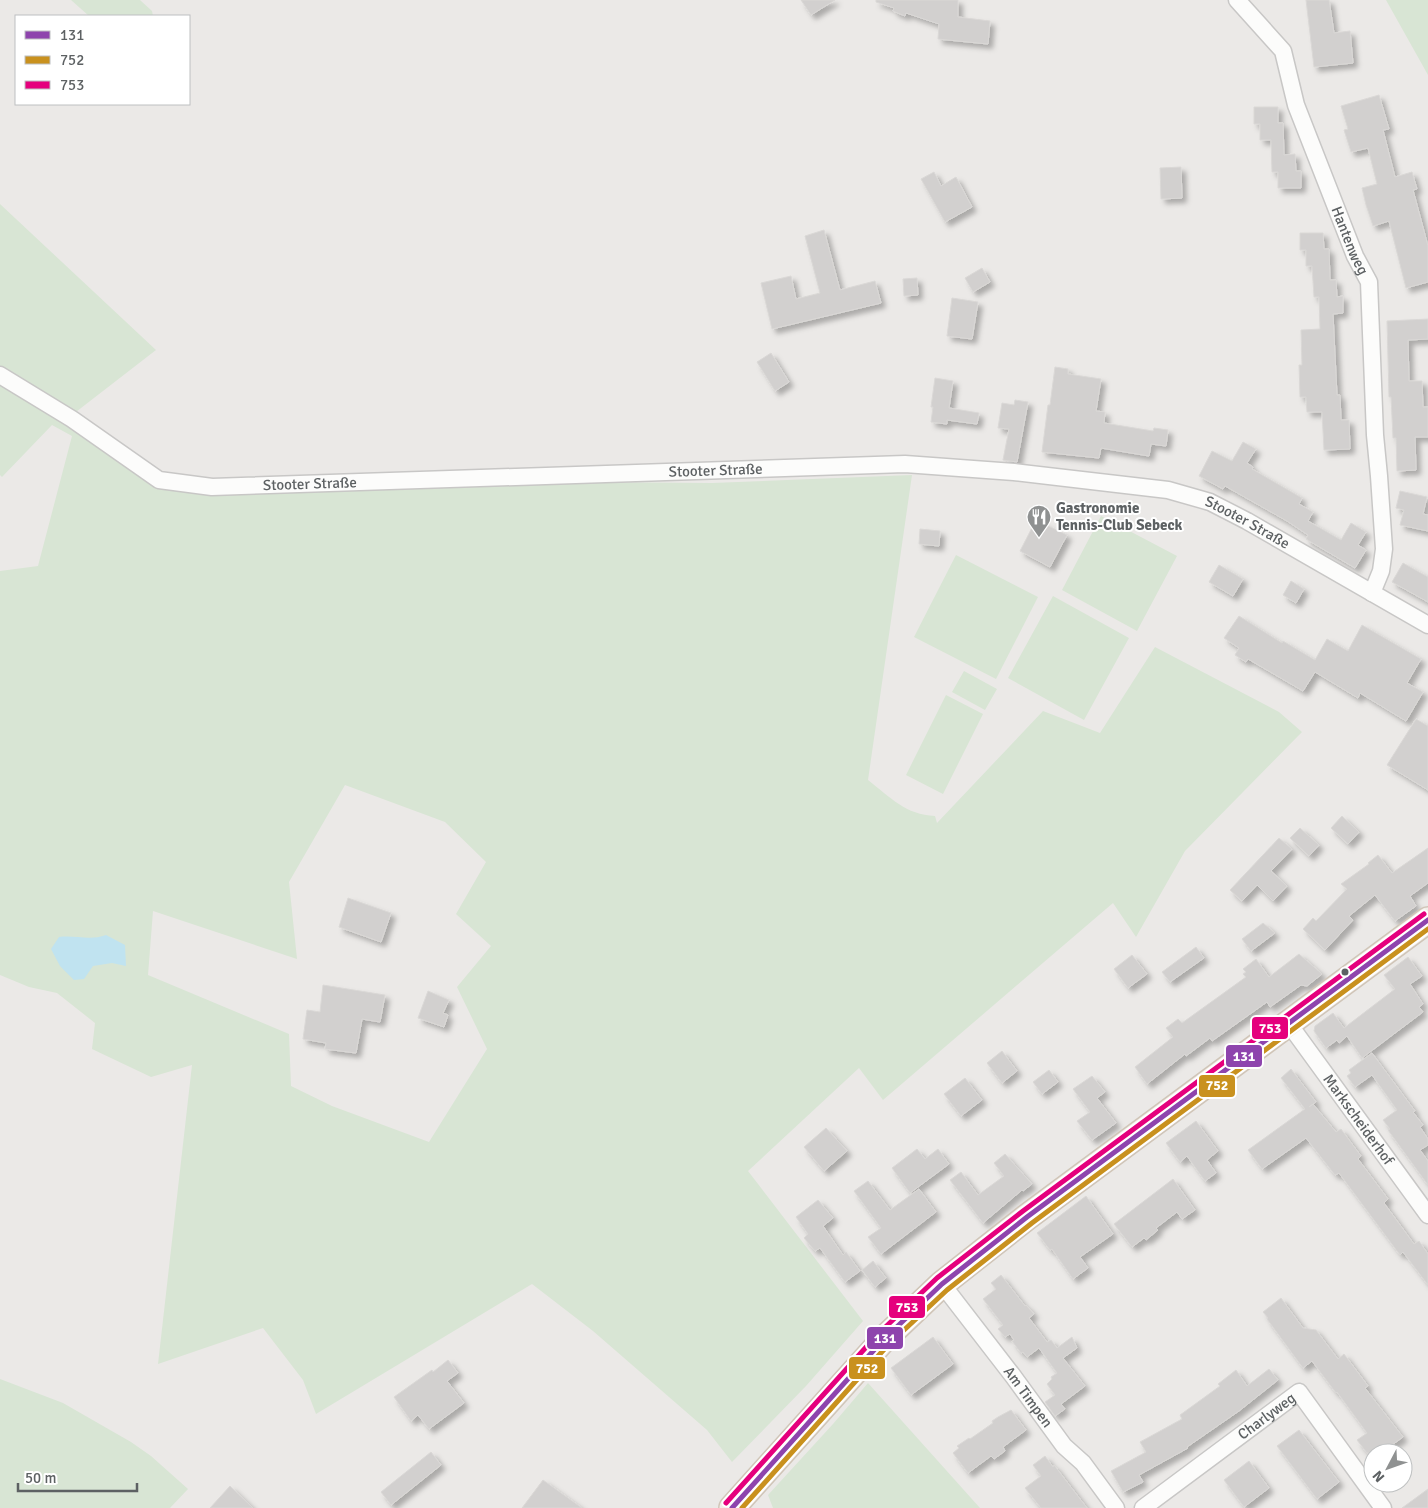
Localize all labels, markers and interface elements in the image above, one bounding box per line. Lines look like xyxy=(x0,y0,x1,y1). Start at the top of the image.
legend xyxy=(15,15,190,105)
text: 131 xyxy=(60,26,84,44)
text: 752 xyxy=(60,51,84,69)
text: 753 xyxy=(60,76,84,94)
street label: Hantenweg xyxy=(1327,204,1372,278)
street label: Stooter Straße xyxy=(668,460,763,481)
street label: Stooter Straße xyxy=(263,473,357,494)
street label: Stooter Straße xyxy=(1203,492,1293,553)
place label: Gastronomie Tennis-Club Sebeck xyxy=(1056,499,1183,534)
restaurant icon: Gastronomie Tennis-Club Sebeck xyxy=(1026,504,1052,538)
unlabelled marker xyxy=(1340,967,1350,977)
line badge: 753 xyxy=(1251,1016,1289,1040)
text: 753 xyxy=(1259,1020,1281,1037)
line badge: 131 xyxy=(1225,1044,1263,1068)
text: 131 xyxy=(1233,1048,1256,1065)
street label: Markscheiderhof xyxy=(1319,1070,1398,1169)
line badge: 752 xyxy=(1198,1074,1236,1098)
text: 752 xyxy=(1206,1077,1228,1094)
line badge: 753 xyxy=(888,1295,926,1319)
text: 753 xyxy=(896,1299,918,1316)
line badge: 131 xyxy=(866,1326,904,1350)
text: 131 xyxy=(874,1330,897,1347)
line badge: 752 xyxy=(848,1356,886,1380)
text: 752 xyxy=(856,1360,878,1377)
street label: Am Timpen xyxy=(1000,1363,1057,1431)
street label: Charlyweg xyxy=(1234,1389,1299,1444)
north arrow xyxy=(1363,1443,1413,1493)
scale bar xyxy=(18,1460,136,1492)
text: N xyxy=(1369,1467,1388,1485)
text: 50 m xyxy=(25,1469,56,1487)

